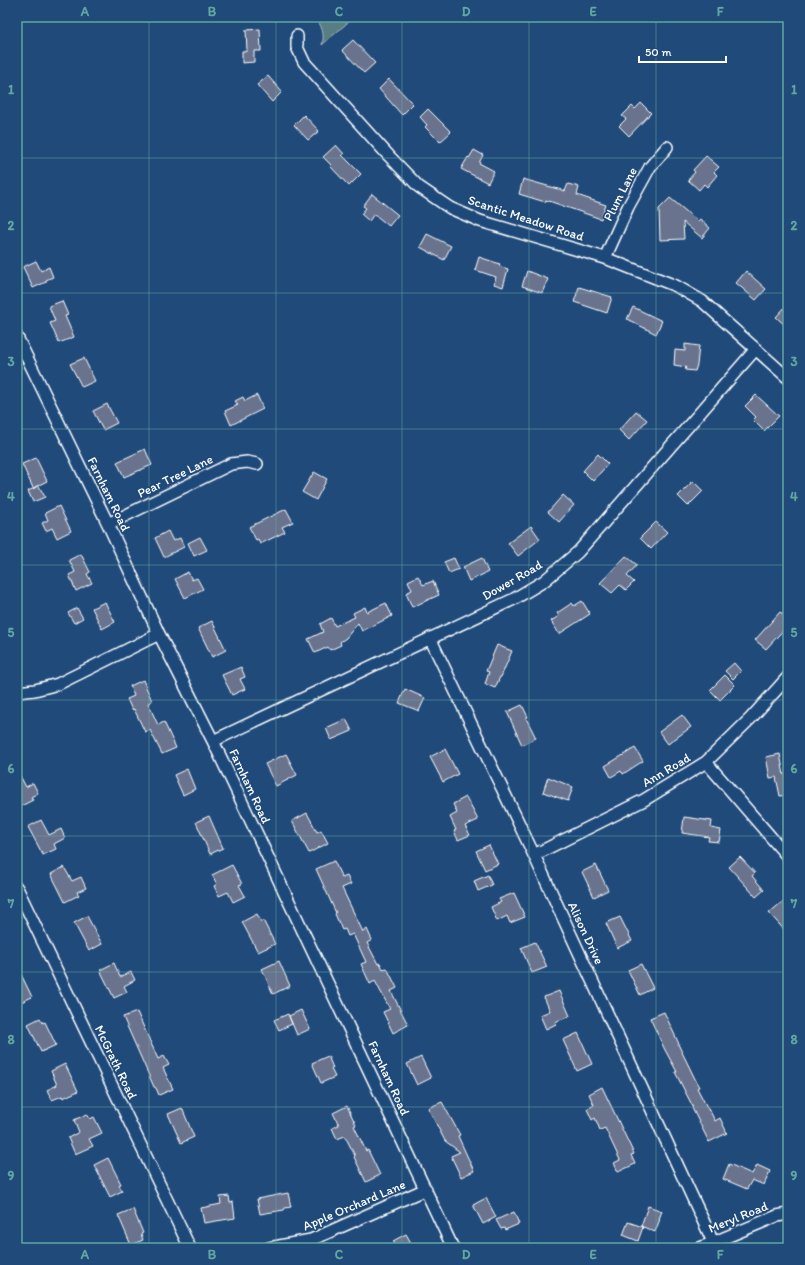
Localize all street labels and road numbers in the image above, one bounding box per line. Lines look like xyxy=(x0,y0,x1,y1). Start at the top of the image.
street label: Plum Lane xyxy=(600,165,640,223)
street label: Scantic Meadow Road xyxy=(466,192,586,244)
street label: Pear Tree Lane xyxy=(135,451,215,501)
street label: Farnham Road xyxy=(85,455,133,533)
street label: Dower Road xyxy=(479,557,545,603)
street label: Farnham Road xyxy=(226,746,274,826)
street label: Ann Road xyxy=(639,750,693,790)
street label: Alison Drive xyxy=(565,899,607,967)
street label: McGrath Road xyxy=(92,1023,140,1101)
street label: Farnham Road xyxy=(365,1038,413,1118)
street label: Apple Orchard Lane xyxy=(300,1177,408,1233)
street label: Meryl Road xyxy=(706,1198,770,1236)

